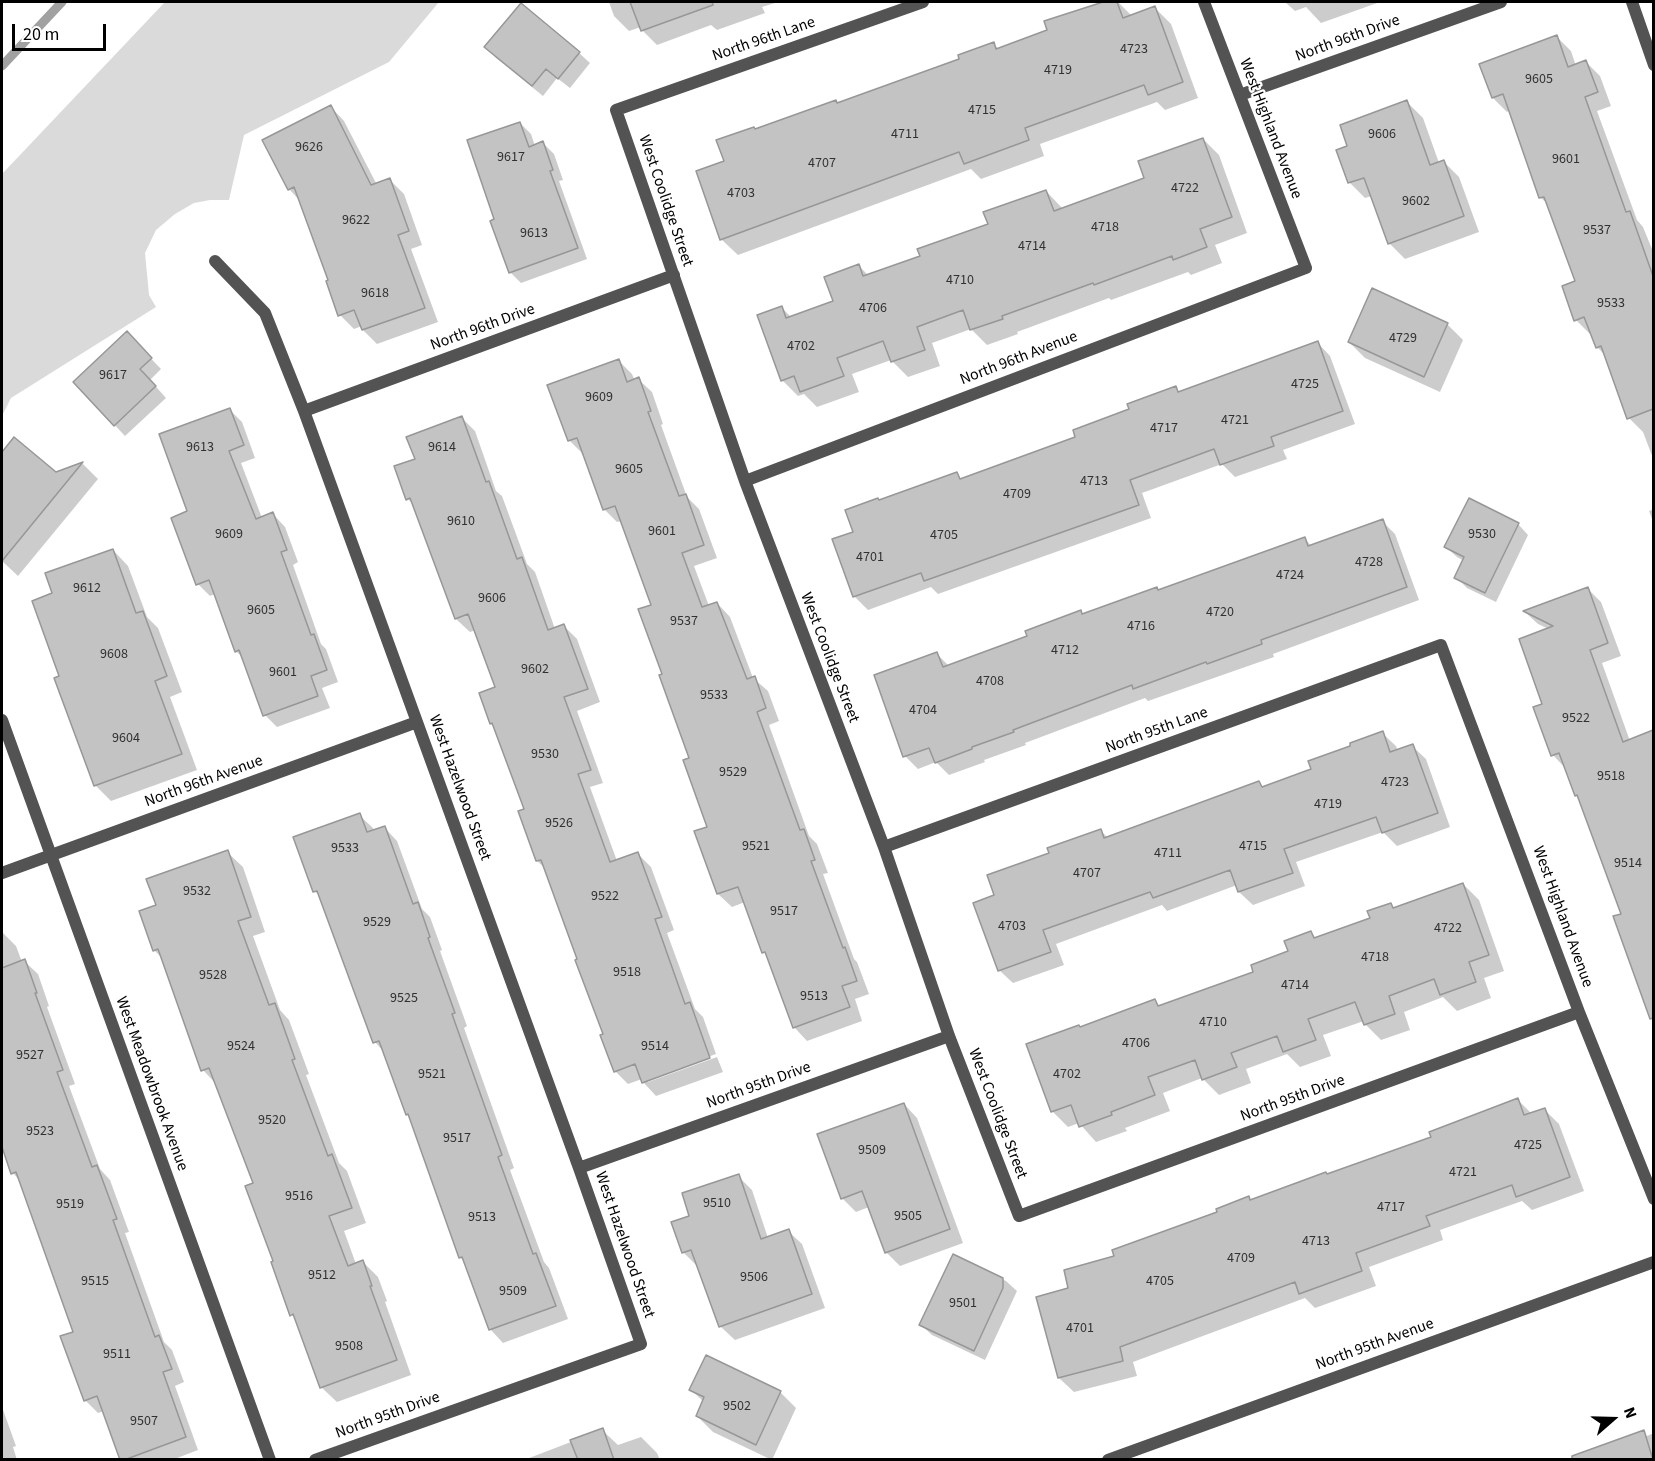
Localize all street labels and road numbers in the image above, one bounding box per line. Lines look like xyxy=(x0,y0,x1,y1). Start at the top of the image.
street label: North 96th Drive xyxy=(1293,11,1403,67)
street label: North 96th Lane xyxy=(710,13,818,67)
street label: West Highland Avenue xyxy=(1234,56,1306,202)
street label: West Coolidge Street xyxy=(633,133,697,269)
street label: North 96th Drive xyxy=(428,300,538,356)
street label: North 96th Avenue xyxy=(957,328,1081,390)
street label: West Coolidge Street xyxy=(795,590,863,726)
street label: North 95th Lane xyxy=(1103,704,1211,758)
street label: West Hazelwood Street xyxy=(424,713,494,863)
street label: North 96th Avenue xyxy=(142,752,266,812)
street label: West Highland Avenue xyxy=(1528,844,1596,990)
street label: West Meadowbrook Avenue xyxy=(111,994,191,1174)
street label: West Coolidge Street xyxy=(963,1046,1031,1182)
street label: North 95th Drive xyxy=(704,1058,814,1114)
street label: North 95th Drive xyxy=(1238,1071,1348,1127)
street label: West Hazelwood Street xyxy=(590,1169,658,1321)
street label: North 95th Avenue xyxy=(1313,1315,1437,1375)
street label: North 95th Drive xyxy=(333,1388,443,1444)

